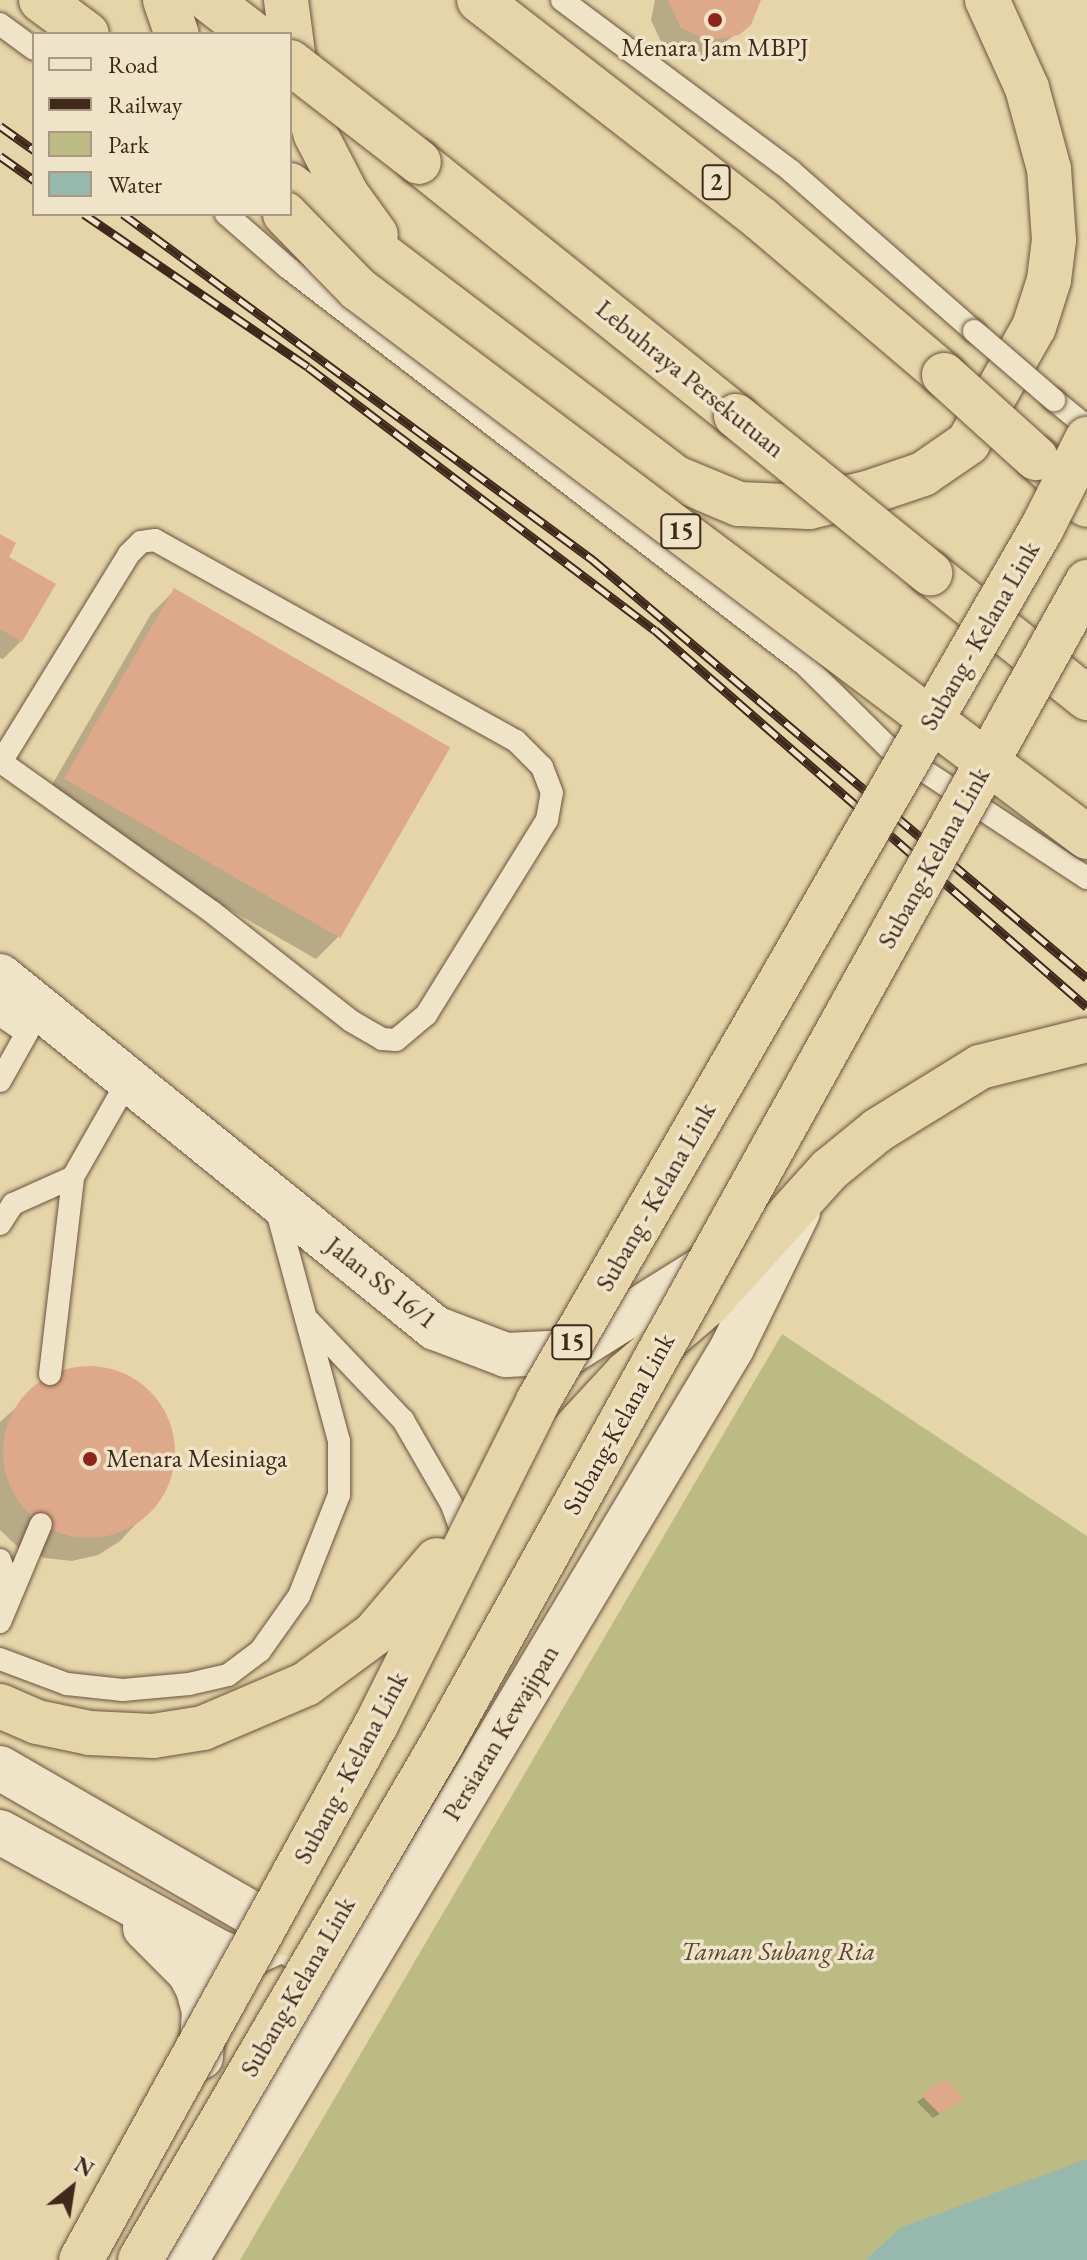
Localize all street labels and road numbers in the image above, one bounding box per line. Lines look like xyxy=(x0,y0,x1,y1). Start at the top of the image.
road number: 2 xyxy=(700,162,732,202)
street label: Lebuhraya Persekutuan xyxy=(589,293,791,465)
road number: 15 xyxy=(659,511,703,551)
street label: Subang - Kelana Link xyxy=(913,536,1047,736)
street label: Subang-Kelana Link xyxy=(871,762,997,954)
street label: Subang - Kelana Link xyxy=(589,1097,723,1297)
street label: Jalan SS 16/1 xyxy=(319,1230,443,1336)
road number: 15 xyxy=(550,1322,594,1362)
street label: Subang-Kelana Link xyxy=(556,1328,682,1520)
street label: Persiaran Kewajipan xyxy=(436,1639,566,1827)
street label: Subang - Kelana Link xyxy=(287,1667,415,1869)
street label: Subang-Kelana Link xyxy=(234,1892,362,2082)

